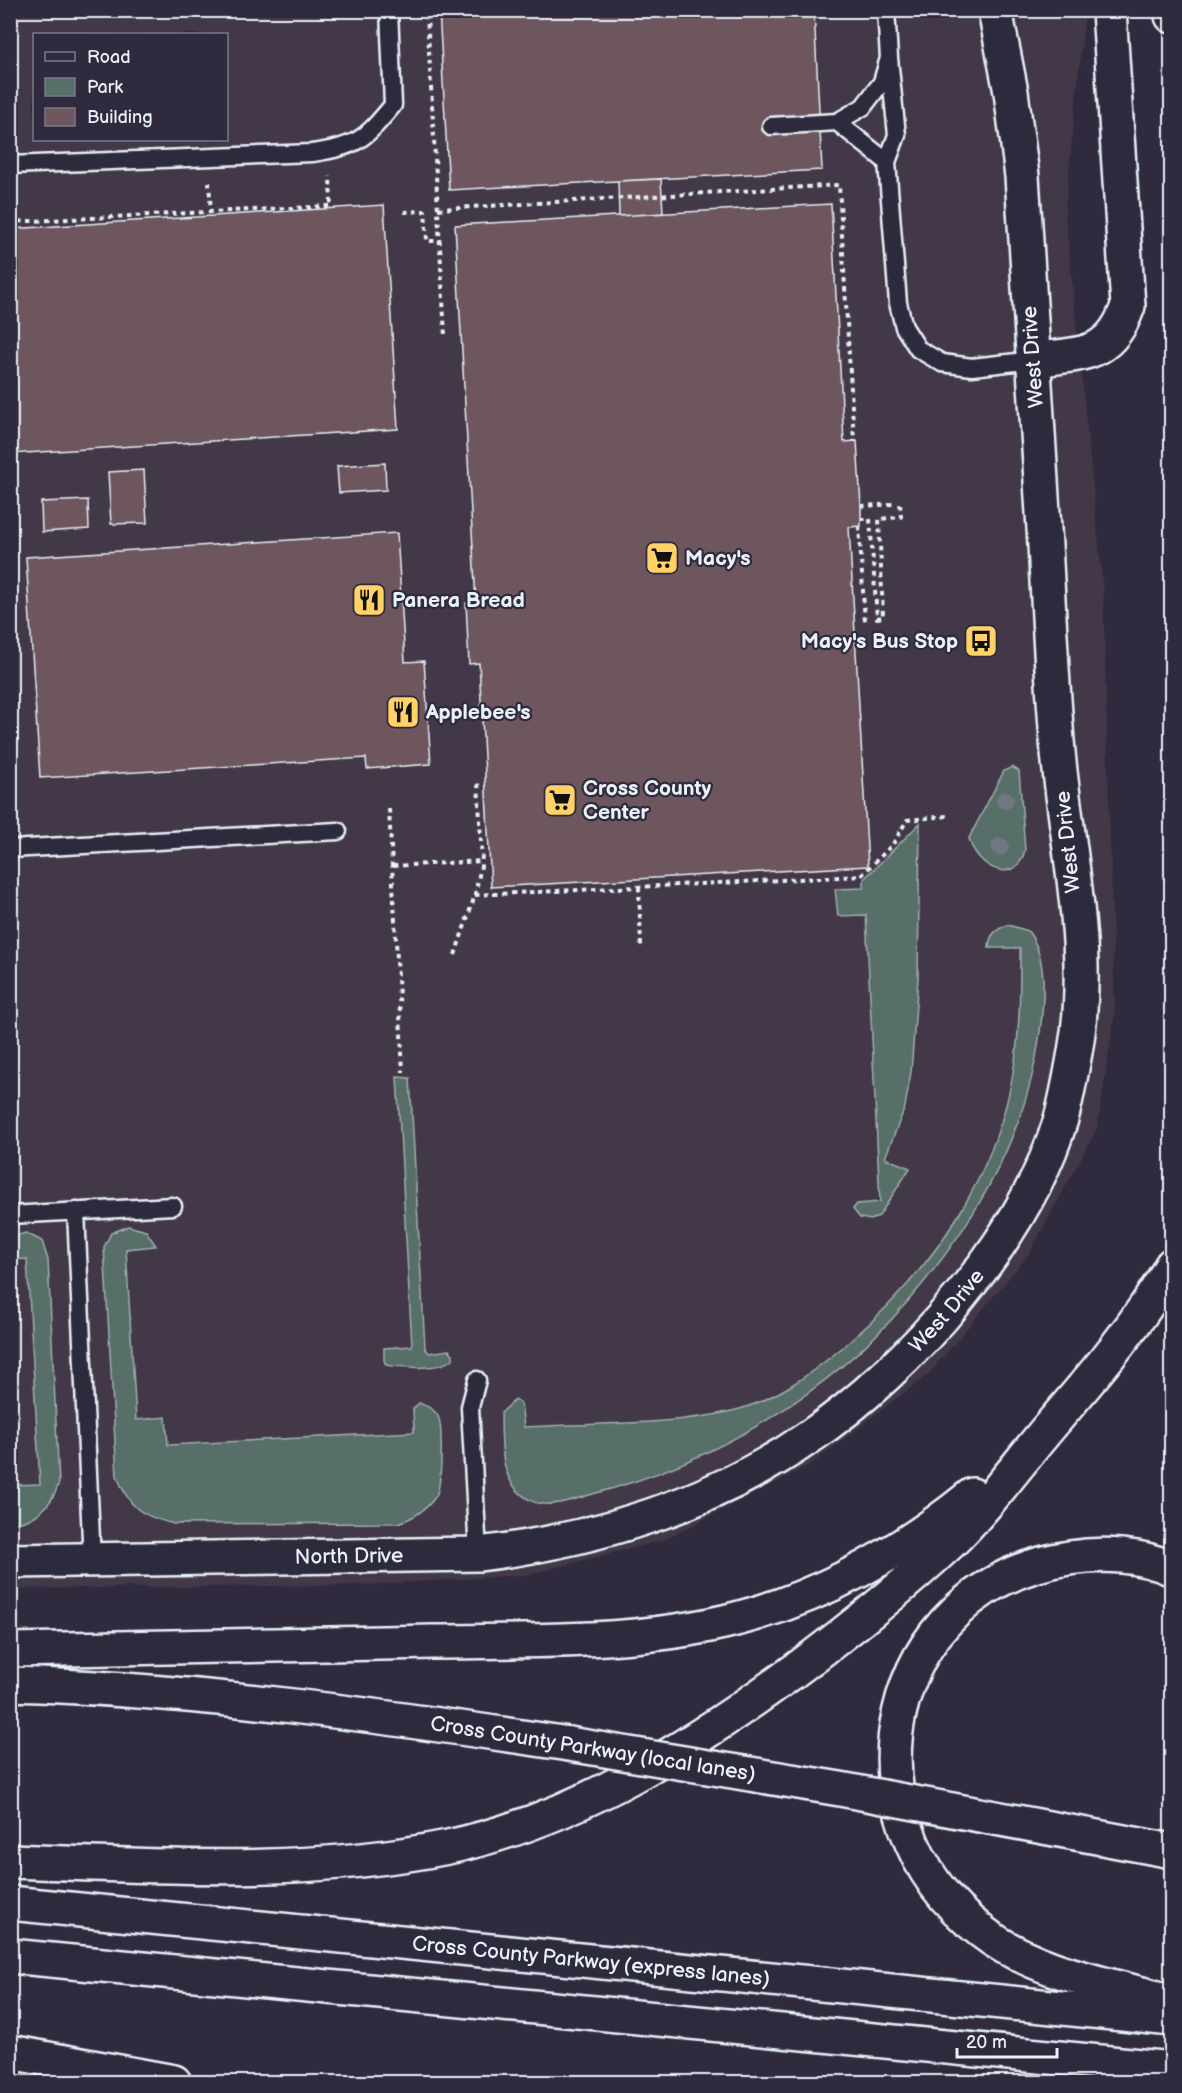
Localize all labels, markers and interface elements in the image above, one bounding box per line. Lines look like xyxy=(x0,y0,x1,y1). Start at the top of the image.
legend xyxy=(33,33,228,141)
text: Road xyxy=(87,47,131,68)
text: Park xyxy=(87,77,123,98)
text: Building xyxy=(87,107,153,128)
street label: West Drive xyxy=(1017,305,1049,409)
supermarket icon: Macy's xyxy=(644,540,680,576)
place label: Macy's xyxy=(685,546,750,571)
restaurant icon: Panera Bread xyxy=(351,582,387,618)
place label: Panera Bread xyxy=(392,588,525,613)
bus stop icon: Macy's Bus Stop xyxy=(963,623,999,659)
place label: Macy's Bus Stop xyxy=(801,629,958,654)
restaurant icon: Applebee's xyxy=(385,694,421,730)
place label: Applebee's xyxy=(425,700,531,725)
place label: Cross County Center xyxy=(583,776,711,825)
supermarket icon: Cross County Center xyxy=(542,782,578,818)
street label: West Drive xyxy=(1050,790,1086,894)
street label: West Drive xyxy=(904,1264,989,1358)
street label: North Drive xyxy=(294,1543,403,1569)
street label: Cross County Parkway (local lanes) xyxy=(429,1711,757,1787)
street label: Cross County Parkway (express lanes) xyxy=(411,1931,771,1991)
scale bar xyxy=(957,2021,1058,2059)
text: 20 m xyxy=(966,2032,1007,2053)

